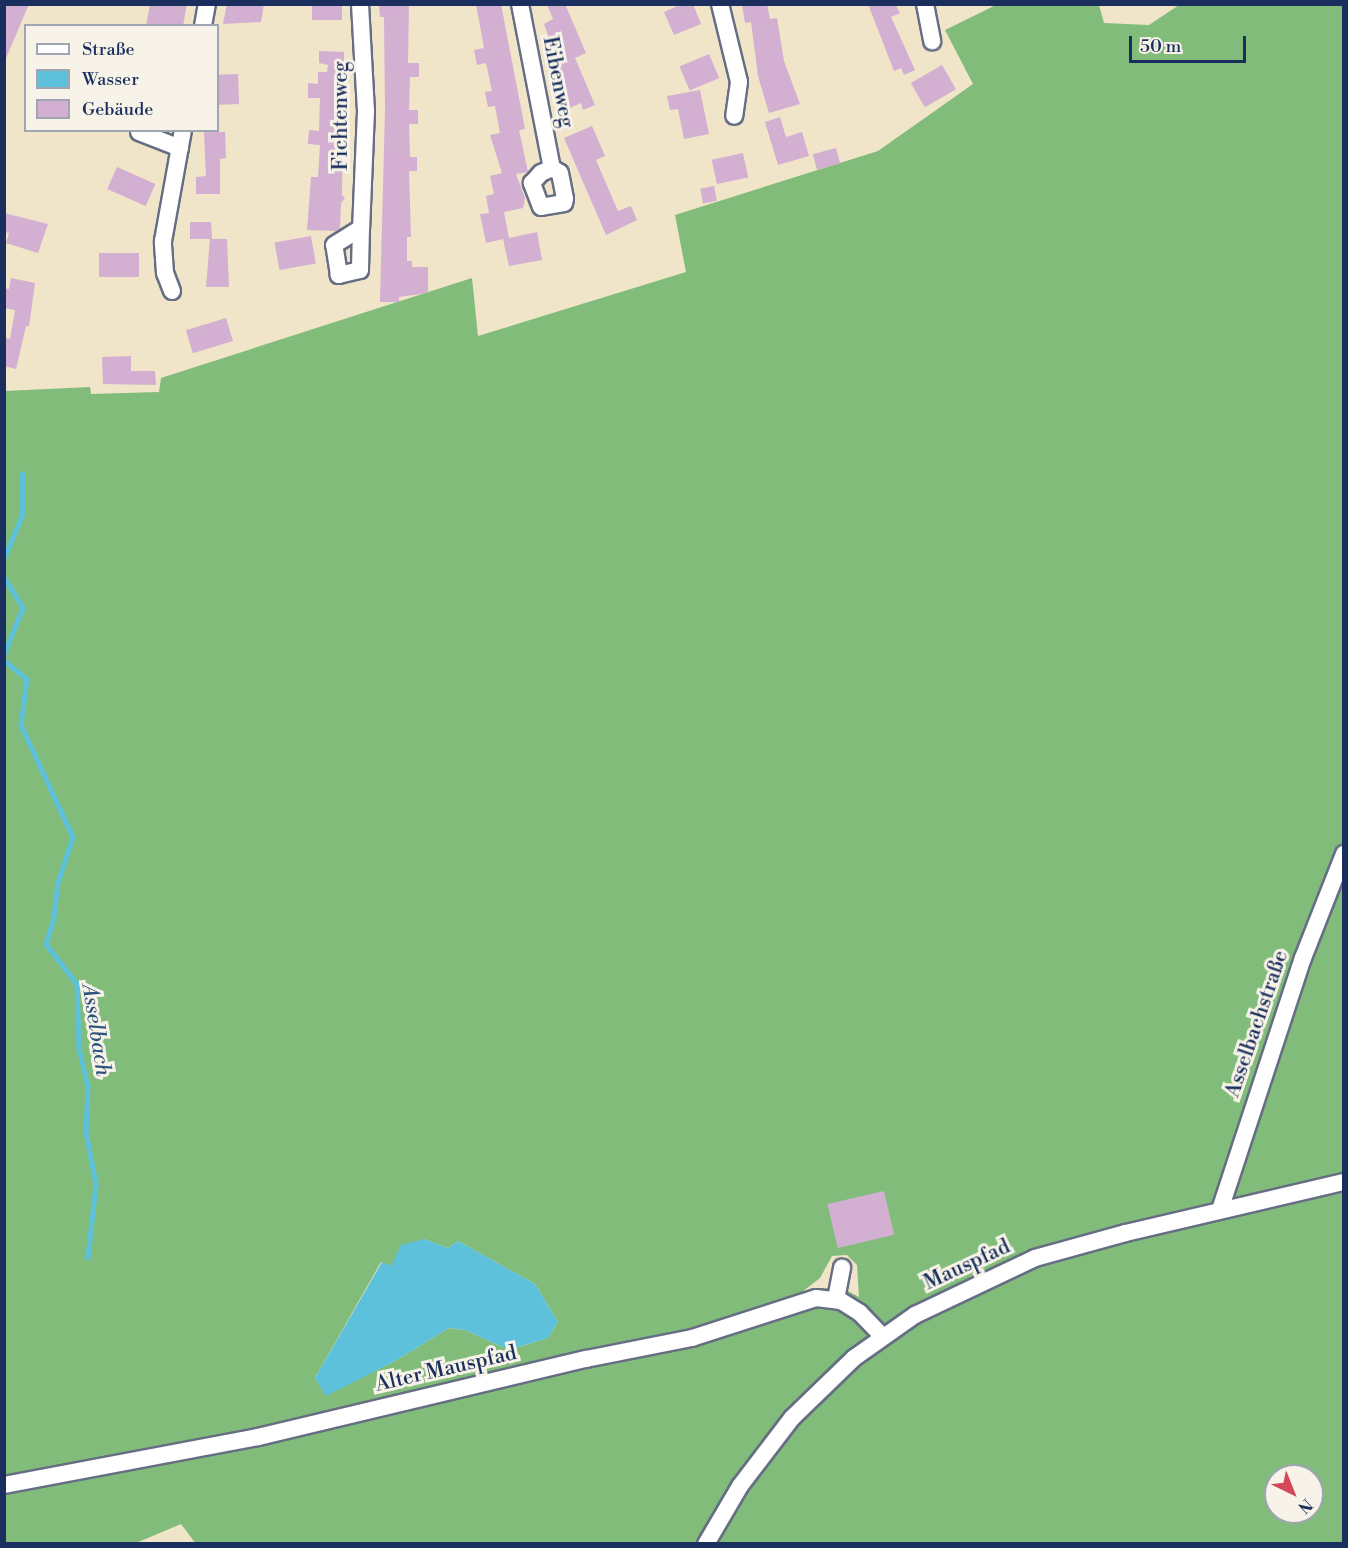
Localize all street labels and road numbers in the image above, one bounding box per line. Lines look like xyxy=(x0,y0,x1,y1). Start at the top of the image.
street label: Eibenweg xyxy=(537,34,579,130)
street label: Fichtenweg xyxy=(328,61,354,171)
street label: Asselbachstraße xyxy=(1220,947,1294,1101)
street label: Mauspfad xyxy=(920,1234,1014,1296)
street label: Alter Mauspfad xyxy=(373,1340,519,1398)

